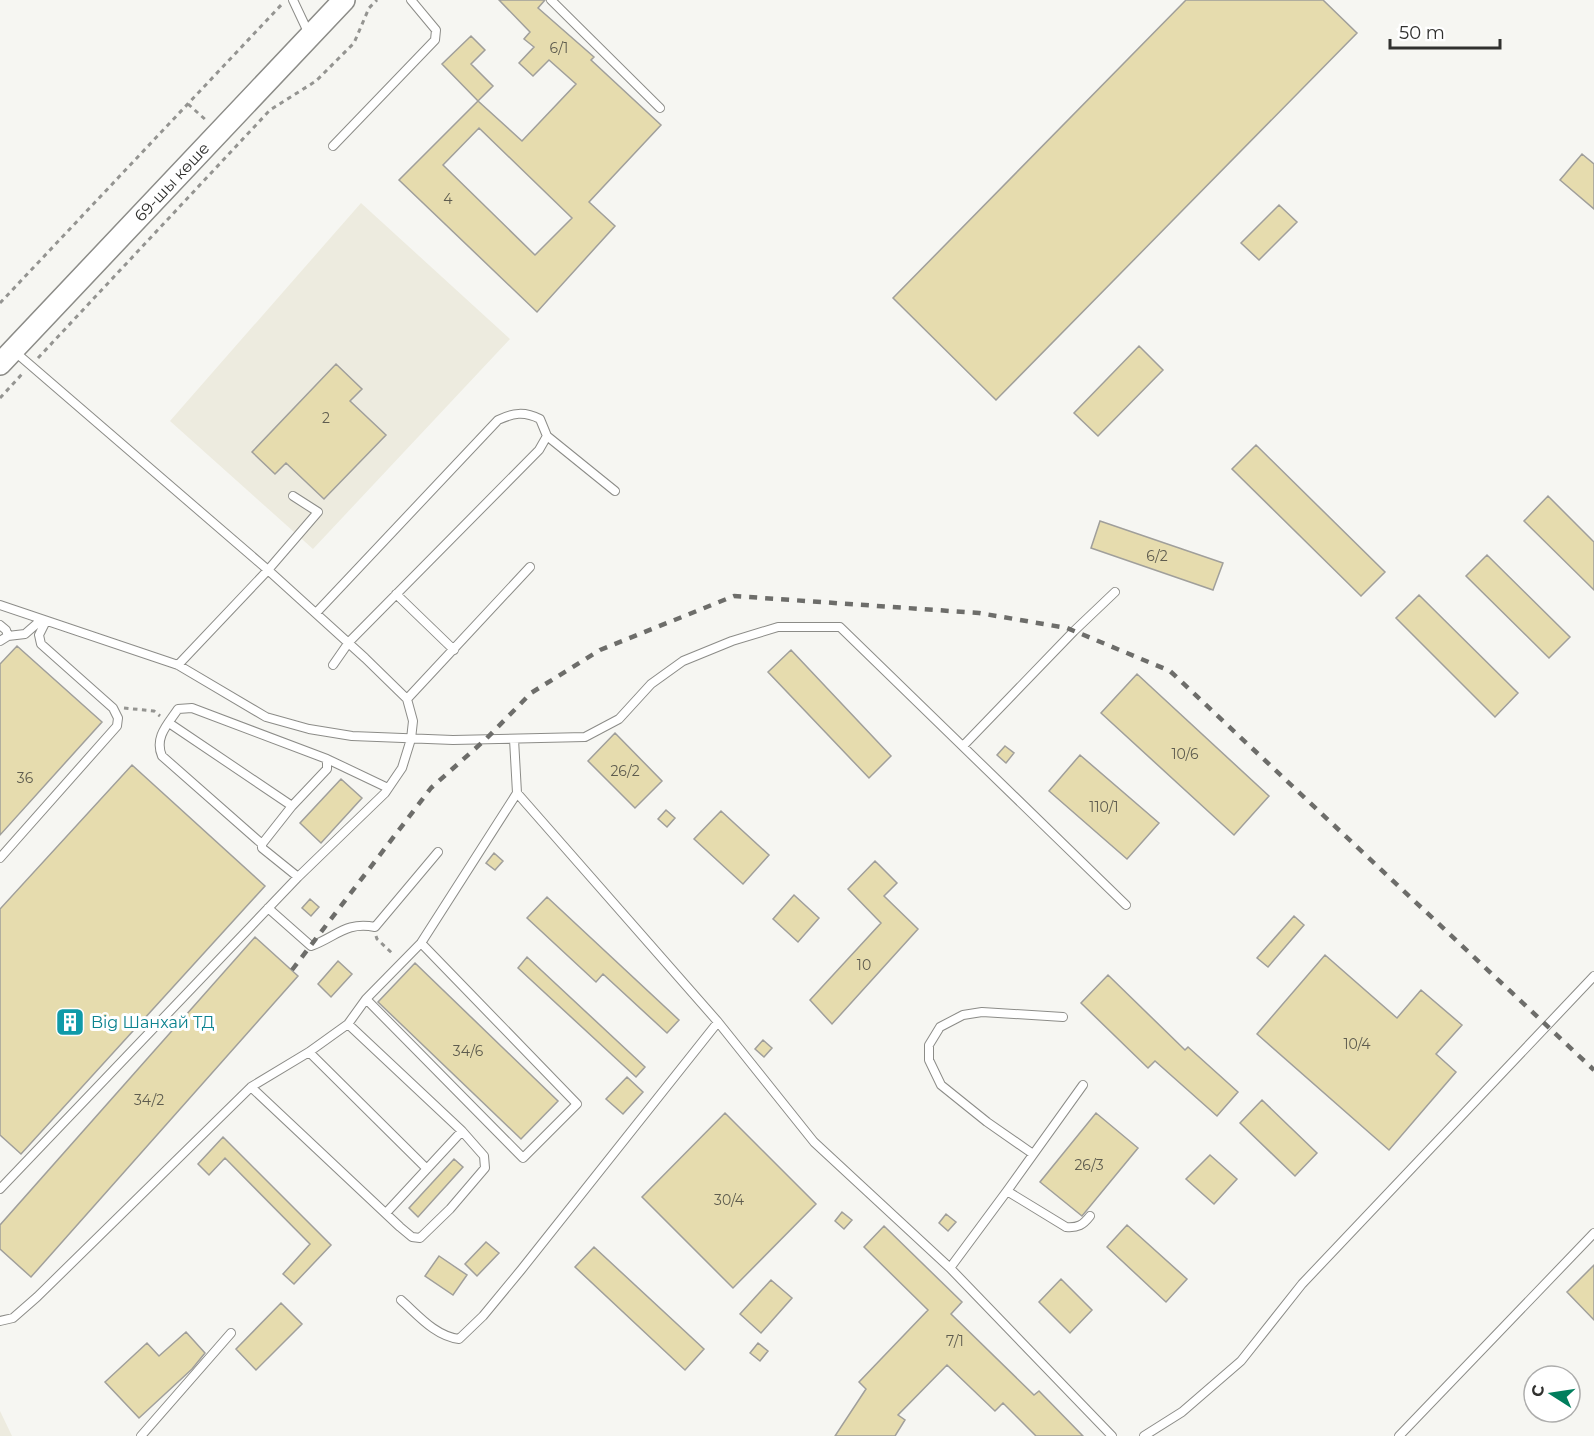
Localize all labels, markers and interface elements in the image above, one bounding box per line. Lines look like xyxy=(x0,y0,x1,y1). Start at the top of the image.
scale bar xyxy=(1390,12,1500,50)
text: 50 m xyxy=(1399,22,1445,44)
house number: 6/1 xyxy=(550,39,568,57)
street label: 69-шы көше xyxy=(131,138,213,226)
house number: 4 xyxy=(443,190,453,208)
house number: 2 xyxy=(322,409,330,427)
house number: 6/2 xyxy=(1146,547,1168,565)
house number: 10/6 xyxy=(1172,745,1199,763)
house number: 26/2 xyxy=(610,762,640,780)
house number: 36 xyxy=(17,769,34,787)
house number: 110/1 xyxy=(1089,798,1119,816)
house number: 10 xyxy=(857,956,871,974)
building icon: Big Шанхай ТД xyxy=(54,1006,86,1038)
place label: Big Шанхай ТД xyxy=(91,1013,215,1032)
house number: 10/4 xyxy=(1343,1035,1371,1053)
house number: 34/6 xyxy=(453,1042,484,1060)
house number: 34/2 xyxy=(134,1091,164,1109)
house number: 26/3 xyxy=(1074,1156,1104,1174)
house number: 30/4 xyxy=(714,1191,745,1209)
house number: 7/1 xyxy=(946,1332,964,1350)
north arrow xyxy=(1522,1364,1582,1424)
text: С xyxy=(1527,1383,1548,1399)

